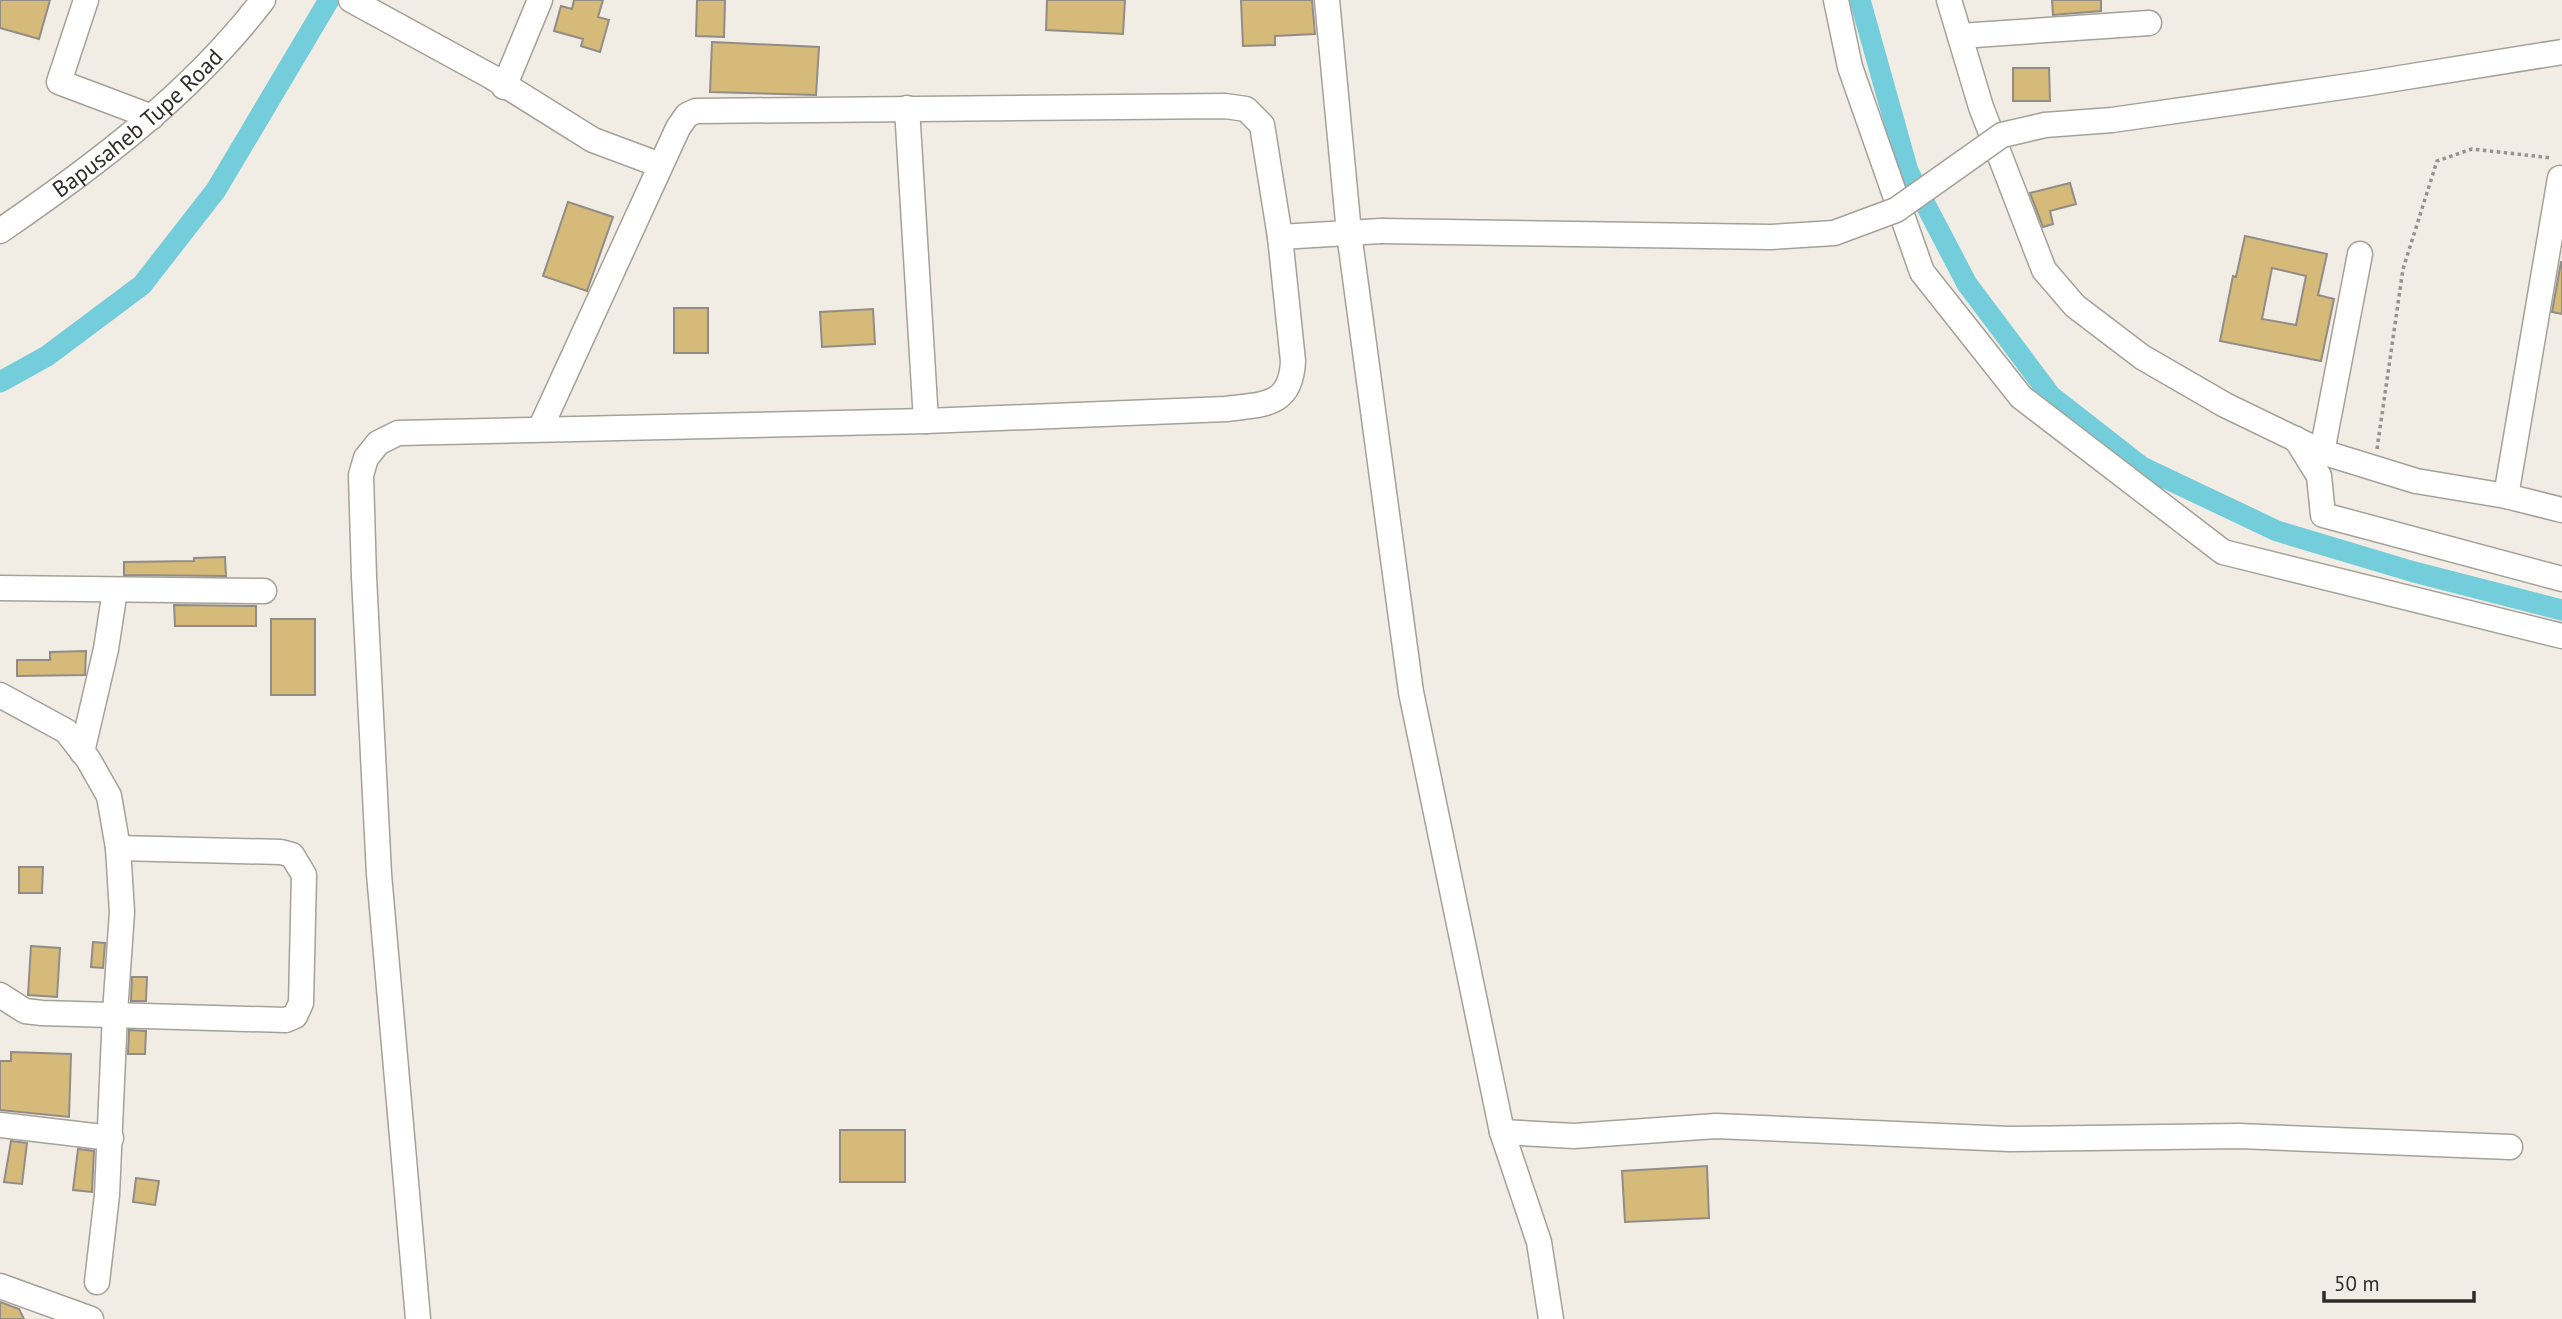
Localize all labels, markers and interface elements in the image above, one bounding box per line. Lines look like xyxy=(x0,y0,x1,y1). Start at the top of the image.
street label: Bapusaheb Tupe Road xyxy=(46,42,228,203)
scale bar xyxy=(2324,1260,2474,1304)
text: 50 m xyxy=(2334,1270,2380,1297)

